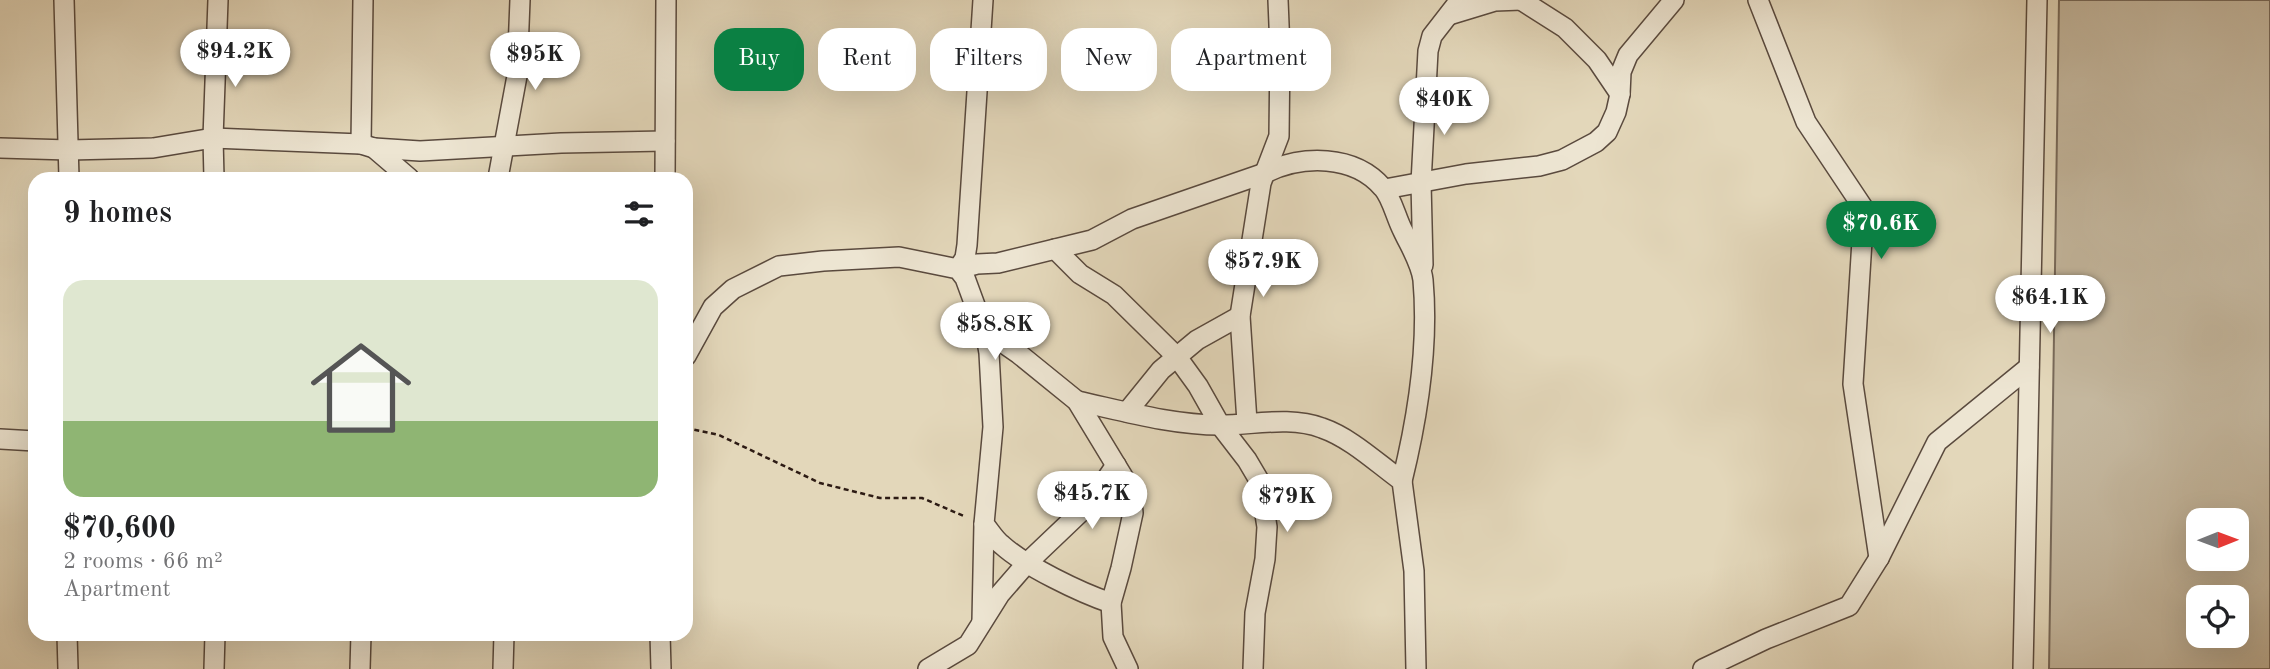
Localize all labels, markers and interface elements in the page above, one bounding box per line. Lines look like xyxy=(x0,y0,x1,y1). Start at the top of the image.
chip: Buy xyxy=(714,28,804,91)
chip: Rent xyxy=(818,28,916,91)
chip: Filters xyxy=(930,28,1047,91)
chip: New xyxy=(1061,28,1157,91)
chip: Apartment xyxy=(1171,28,1331,91)
pin: $94.2K xyxy=(178,29,292,89)
pin: $95K xyxy=(494,32,576,92)
text: $94.2K xyxy=(196,40,274,63)
text: $95K xyxy=(506,43,564,66)
pin: $40K xyxy=(1403,78,1485,137)
text: $40K xyxy=(1415,88,1473,111)
icon: filters xyxy=(620,195,658,233)
text: 9 homes xyxy=(63,199,172,229)
pin: $70.6K xyxy=(1824,202,1938,261)
text: $70.6K xyxy=(1842,212,1920,235)
pin: $57.9K xyxy=(1206,240,1320,299)
text: $57.9K xyxy=(1224,250,1302,273)
pin: $64.1K xyxy=(1993,276,2107,335)
text: $64.1K xyxy=(2011,286,2089,309)
pin: $58.8K xyxy=(938,302,1052,362)
text: $58.8K xyxy=(956,313,1034,336)
icon: home xyxy=(298,325,424,451)
pin: $45.7K xyxy=(1035,472,1149,531)
pin: $79K xyxy=(1246,475,1328,534)
text: $45.7K xyxy=(1053,482,1131,505)
text: $79K xyxy=(1258,485,1316,508)
north arrow xyxy=(2186,508,2249,570)
map controls xyxy=(2186,508,2249,648)
text: $70,600 xyxy=(63,514,176,544)
text: 2 rooms · 66 m² xyxy=(63,550,223,573)
text: Apartment xyxy=(63,578,171,601)
button: locate xyxy=(2186,585,2249,648)

